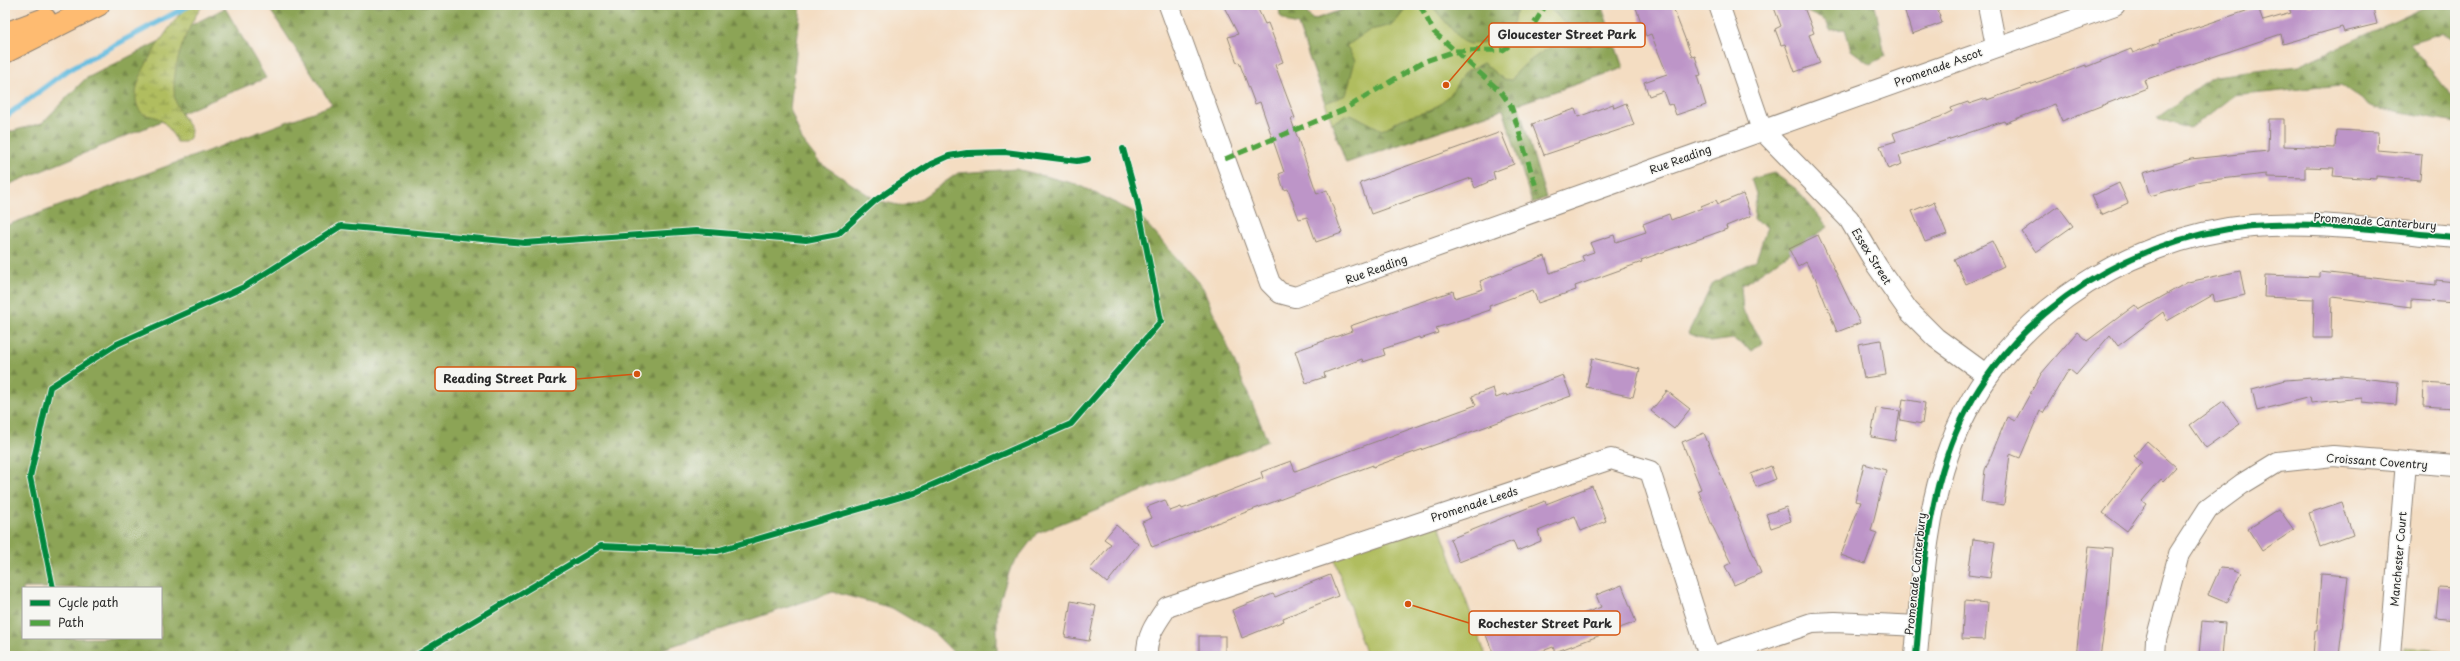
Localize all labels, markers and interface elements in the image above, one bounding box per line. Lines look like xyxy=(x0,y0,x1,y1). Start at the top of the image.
callout: Gloucester Street Park xyxy=(1489,23,1645,47)
text: Gloucester Street Park xyxy=(1497,25,1637,43)
street label: Promenade Ascot xyxy=(1891,43,1985,91)
street label: Rue Reading xyxy=(1647,140,1713,178)
street label: Promenade Canterbury xyxy=(2313,208,2437,234)
street label: Essex Street xyxy=(1848,224,1896,288)
street label: Rue Reading xyxy=(1343,250,1409,288)
callout: Reading Street Park xyxy=(435,367,576,391)
text: Reading Street Park xyxy=(443,369,567,387)
street label: Croissant Coventry xyxy=(2326,449,2428,473)
street label: Promenade Leeds xyxy=(1428,482,1520,526)
street label: Manchester Court xyxy=(2385,510,2411,607)
street label: Promenade Canterbury xyxy=(1900,512,1930,636)
legend xyxy=(22,587,162,639)
text: Cycle path xyxy=(58,593,119,611)
callout: Rochester Street Park xyxy=(1469,611,1620,635)
text: Path xyxy=(58,613,84,631)
text: Rochester Street Park xyxy=(1478,614,1612,632)

